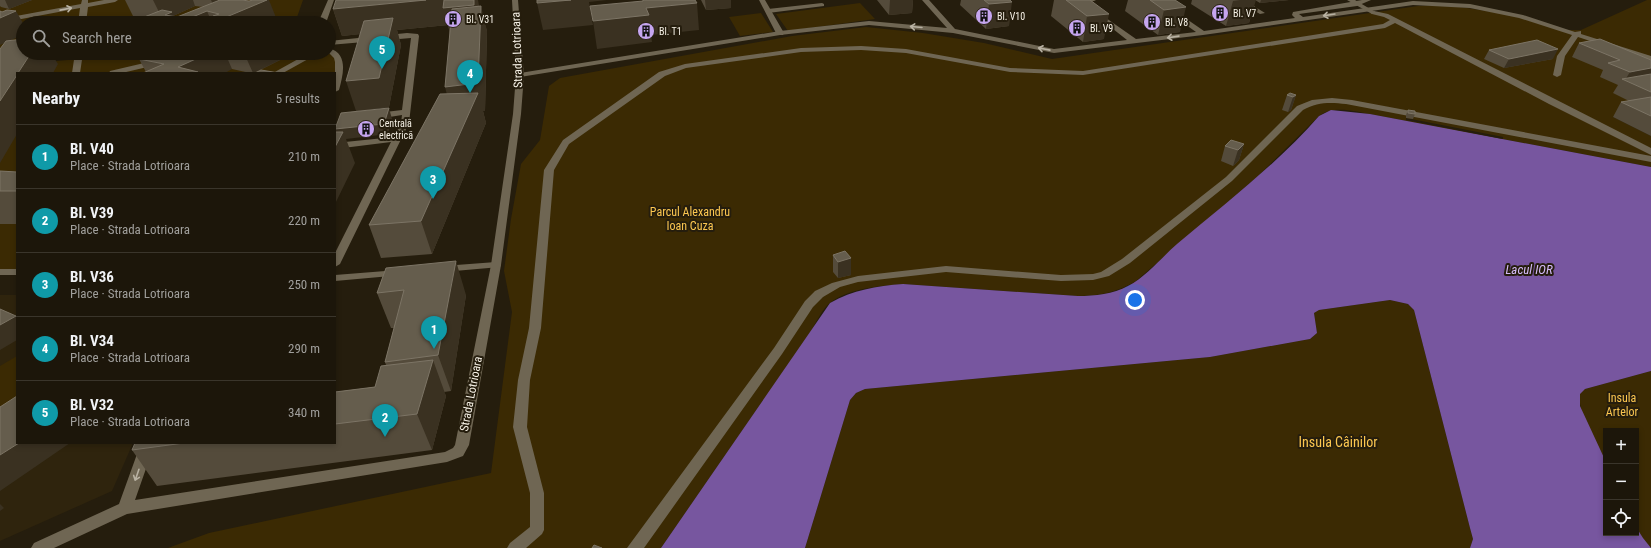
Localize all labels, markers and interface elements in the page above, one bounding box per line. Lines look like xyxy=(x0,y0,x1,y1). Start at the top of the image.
building icon: Bl. V7 xyxy=(1210,3,1230,23)
one-way arrow xyxy=(59,5,72,13)
building icon: Bl. V10 xyxy=(974,6,994,26)
place label: Bl. V7 xyxy=(1233,8,1256,19)
building icon: Bl. V31 xyxy=(443,9,463,29)
place label: Bl. V10 xyxy=(997,11,1025,22)
one-way arrow xyxy=(1323,11,1336,19)
street label: Strada Lotrioara xyxy=(509,12,525,88)
building icon: Bl. V8 xyxy=(1142,12,1162,32)
place label: Bl. V31 xyxy=(466,14,494,25)
search box xyxy=(16,16,336,60)
place label: Bl. V8 xyxy=(1165,17,1188,28)
building icon: Bl. V9 xyxy=(1067,18,1087,38)
building icon: Bl. T1 xyxy=(636,21,656,41)
place label: Bl. V9 xyxy=(1090,23,1113,34)
one-way arrow xyxy=(910,24,923,31)
place label: Bl. T1 xyxy=(659,26,682,37)
icon: search xyxy=(30,27,52,49)
text: Search here xyxy=(62,29,132,47)
one-way arrow xyxy=(1167,33,1180,41)
pin: 5 xyxy=(369,36,395,69)
one-way arrow xyxy=(1038,45,1051,53)
pin: 4 xyxy=(457,60,483,93)
text: Nearby xyxy=(32,88,80,108)
text: 5 results xyxy=(276,91,320,106)
place label: Centrală electrică xyxy=(379,118,413,141)
building icon: Centrală electrică xyxy=(356,119,376,139)
text: Bl. V40 xyxy=(70,140,114,158)
text: 1 xyxy=(42,149,48,164)
text: 210 m xyxy=(288,149,320,164)
text: Place · Strada Lotrioara xyxy=(70,158,190,173)
pin: 3 xyxy=(420,166,446,199)
text: Bl. V39 xyxy=(70,204,114,222)
park label: Parcul Alexandru Ioan Cuza xyxy=(650,205,730,233)
text: 2 xyxy=(42,213,48,228)
text: 220 m xyxy=(288,213,320,228)
text: Place · Strada Lotrioara xyxy=(70,222,190,237)
water label: Lacul IOR xyxy=(1505,262,1553,277)
text: Bl. V36 xyxy=(70,268,114,286)
text: 3 xyxy=(42,277,48,292)
text: 250 m xyxy=(288,277,320,292)
text: Place · Strada Lotrioara xyxy=(70,286,190,301)
your location xyxy=(1125,290,1145,310)
pin: 1 xyxy=(421,316,447,349)
text: Bl. V34 xyxy=(70,332,114,350)
text: 4 xyxy=(42,341,48,356)
text: 290 m xyxy=(288,341,320,356)
text: Place · Strada Lotrioara xyxy=(70,350,190,365)
street label: Strada Lotrioara xyxy=(457,355,485,433)
park label: Insula Artelor xyxy=(1606,391,1639,419)
text: Bl. V32 xyxy=(70,396,114,414)
pin: 2 xyxy=(372,404,398,437)
text: 5 xyxy=(42,405,48,420)
text: 340 m xyxy=(288,405,320,420)
text: Place · Strada Lotrioara xyxy=(70,414,190,429)
map controls xyxy=(1603,428,1639,536)
button: + xyxy=(1603,428,1639,464)
park label: Insula Câinilor xyxy=(1299,434,1377,450)
button: − xyxy=(1603,464,1639,500)
one-way arrow xyxy=(132,469,140,481)
button: locate xyxy=(1603,500,1639,536)

